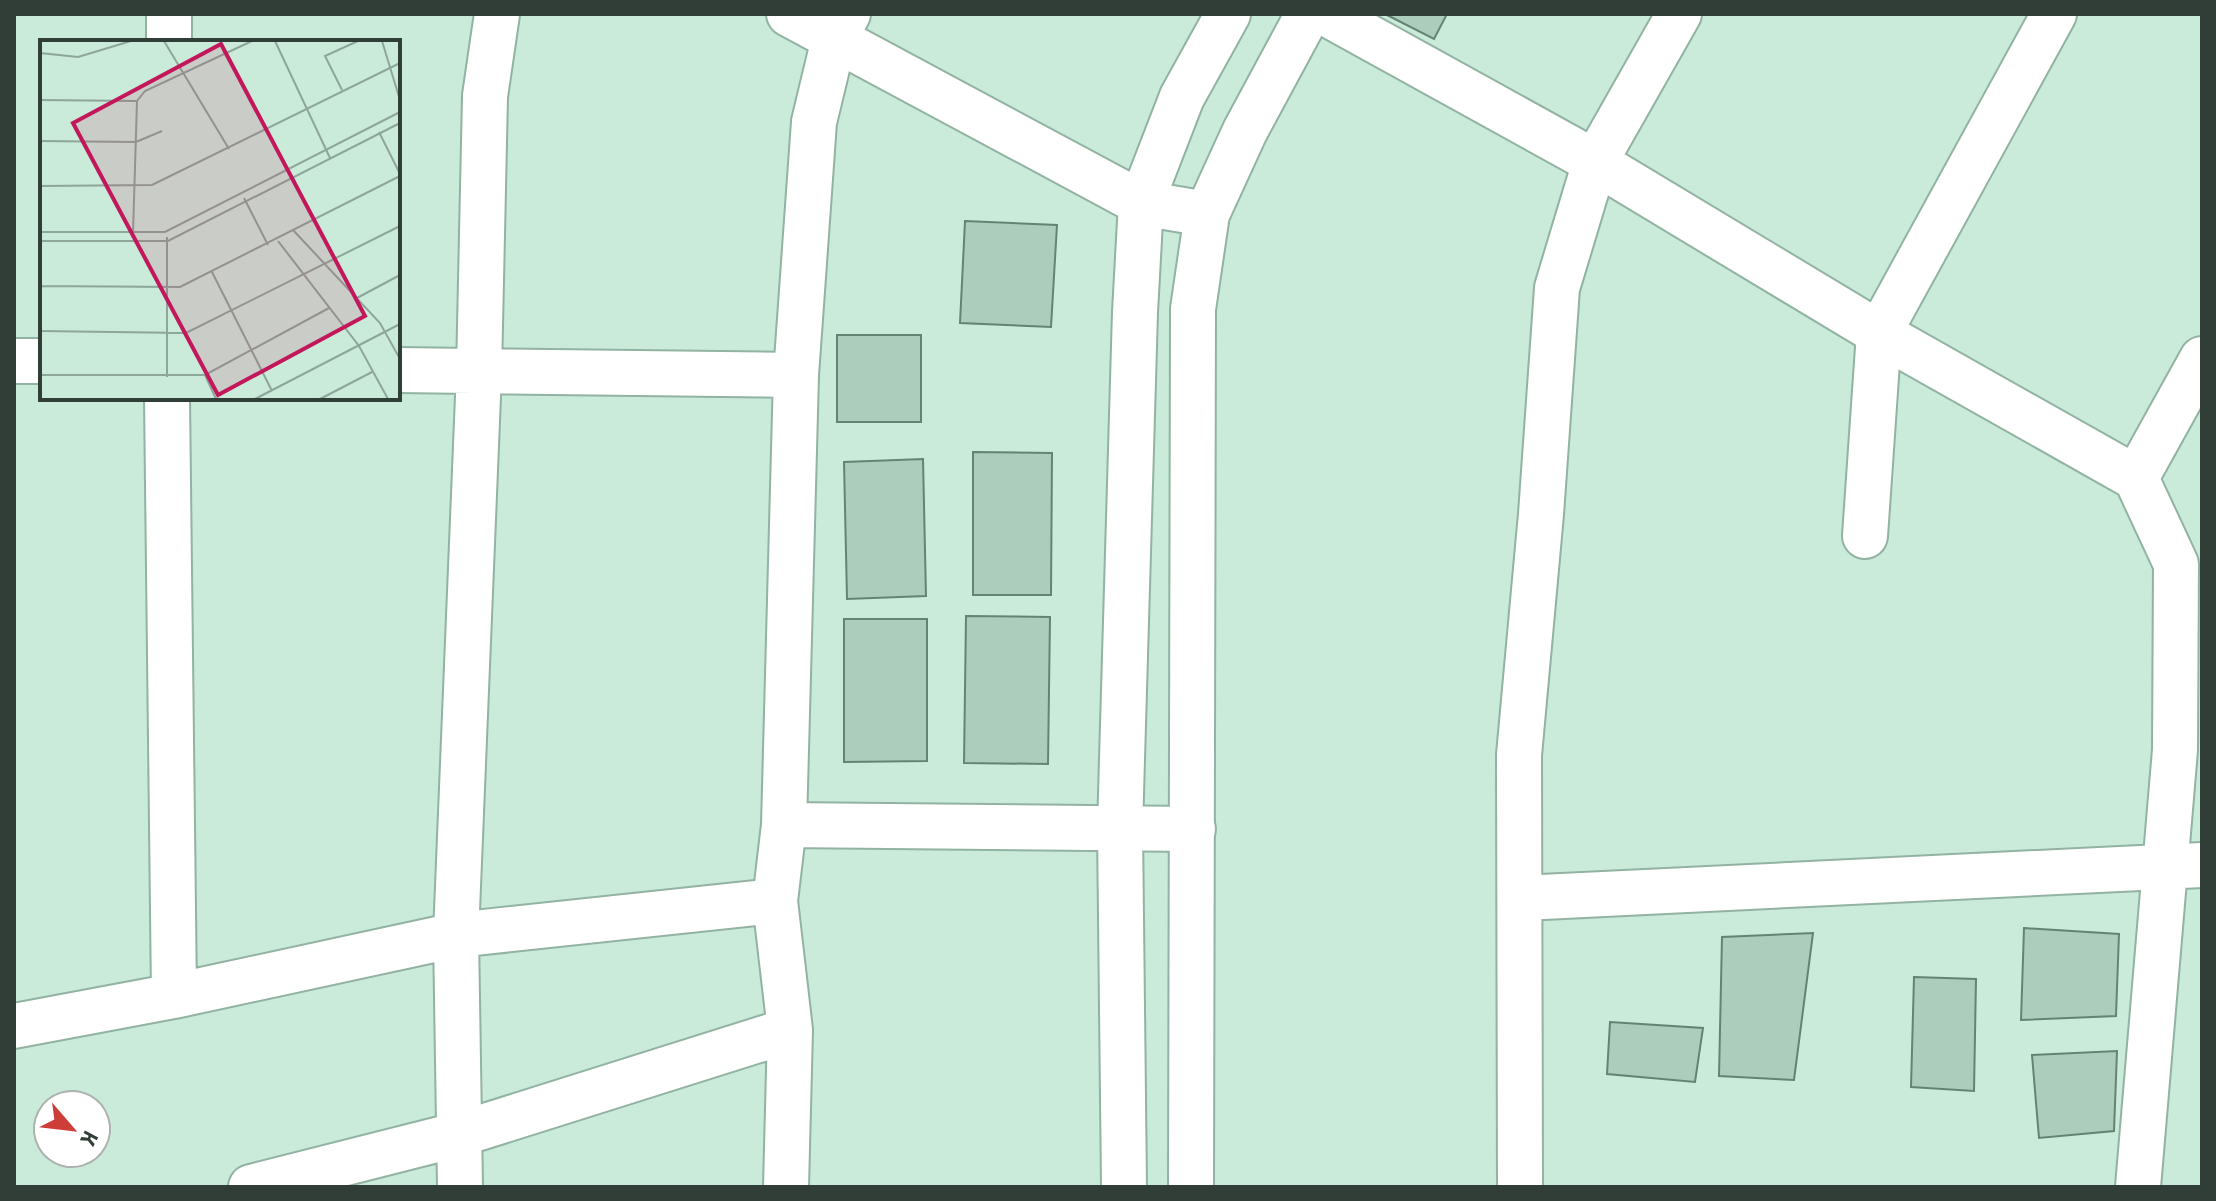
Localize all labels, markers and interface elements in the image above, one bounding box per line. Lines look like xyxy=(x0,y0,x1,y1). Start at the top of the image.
inset map xyxy=(40,40,400,400)
north arrow xyxy=(32,1089,112,1169)
text: K xyxy=(72,1125,108,1152)

